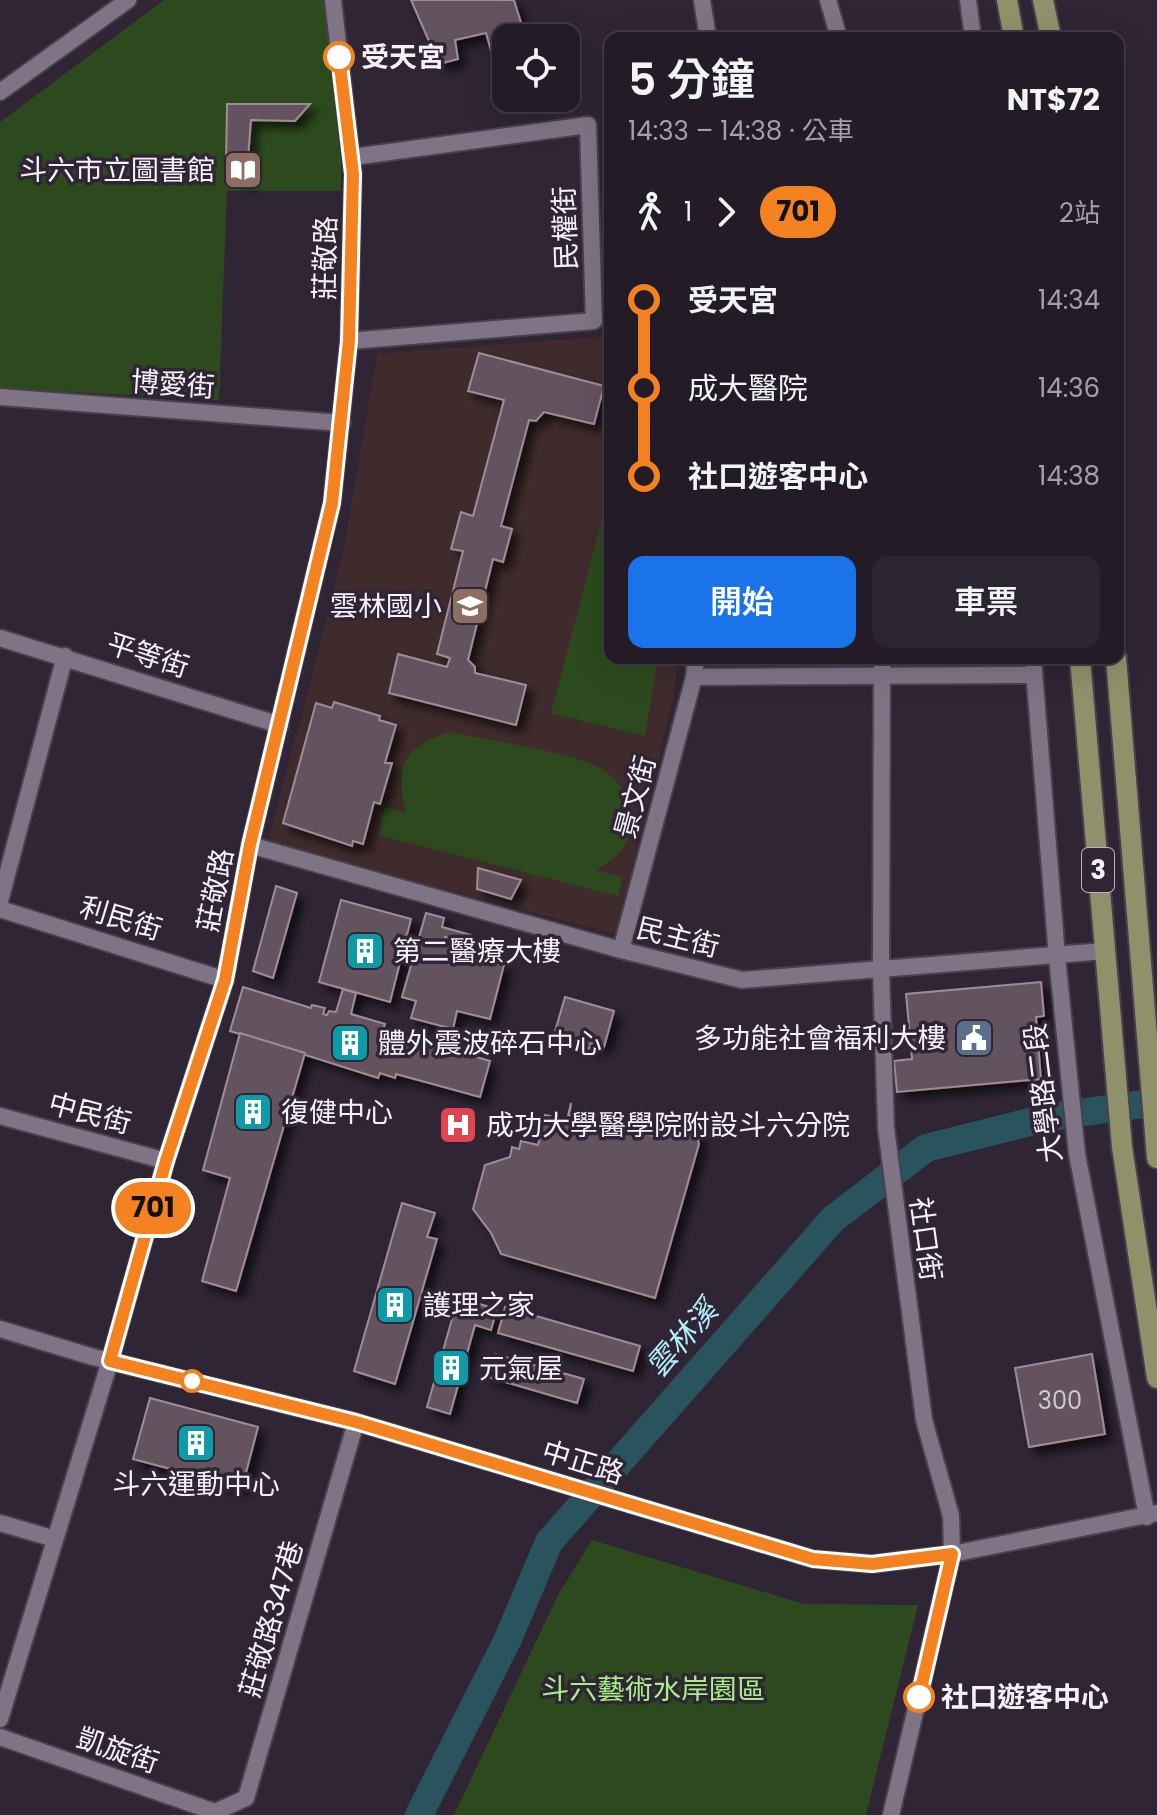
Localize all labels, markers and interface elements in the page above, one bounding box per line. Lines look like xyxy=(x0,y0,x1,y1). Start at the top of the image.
map controls xyxy=(492,24,580,112)
button: locate xyxy=(492,24,580,112)
place label: 受天宮 xyxy=(361,38,445,77)
marker: 受天宮 xyxy=(324,42,354,72)
text: 5 分鐘 xyxy=(628,49,755,110)
text: NT$72 xyxy=(1007,78,1100,121)
text: 14:33 – 14:38 · 公車 xyxy=(628,113,854,149)
library icon: 斗六市立圖書館 xyxy=(222,149,264,191)
place label: 斗六市立圖書館 xyxy=(19,151,215,190)
street label: 民權街 xyxy=(545,185,586,271)
icon: walk xyxy=(628,190,672,234)
icon: forward xyxy=(704,190,748,234)
text: 701 xyxy=(776,192,820,231)
text: 1 xyxy=(684,194,692,230)
text: 2站 xyxy=(1059,195,1100,231)
street label: 莊敬路 xyxy=(305,216,346,300)
text: 受天宮 xyxy=(688,279,778,322)
text: 14:34 xyxy=(1038,282,1100,318)
street label: 博愛街 xyxy=(130,362,216,407)
text: 成大醫院 xyxy=(688,367,808,410)
text: 14:36 xyxy=(1038,370,1100,406)
text: 社口遊客中心 xyxy=(688,455,868,498)
text: 14:38 xyxy=(1038,458,1100,494)
button: 開始 xyxy=(628,556,856,648)
button: 車票 xyxy=(872,556,1100,648)
school or university icon: 雲林國小 xyxy=(449,585,491,627)
place label: 雲林國小 xyxy=(330,587,442,626)
street label: 平等街 xyxy=(102,624,194,687)
street label: 景文街 xyxy=(606,752,665,843)
street label: 莊敬路 xyxy=(188,845,243,935)
road number: 3 xyxy=(1082,848,1114,892)
street label: 利民街 xyxy=(75,888,167,949)
street label: 民主街 xyxy=(632,908,723,967)
building icon: 第二醫療大樓 xyxy=(344,930,386,972)
place label: 第二醫療大樓 xyxy=(393,932,561,971)
public building icon: 多功能社會福利大樓 xyxy=(953,1017,995,1059)
place label: 多功能社會福利大樓 xyxy=(694,1019,946,1058)
street label: 大學路二段 xyxy=(1016,1021,1071,1165)
building icon: 體外震波碎石中心 xyxy=(329,1022,371,1064)
place label: 體外震波碎石中心 xyxy=(378,1024,602,1063)
street label: 中民街 xyxy=(44,1084,135,1143)
building icon: 復健中心 xyxy=(232,1091,274,1133)
place label: 復健中心 xyxy=(281,1093,393,1132)
hospital icon: 成功大學醫學院附設斗六分院 xyxy=(437,1104,479,1146)
place label: 成功大學醫學院附設斗六分院 xyxy=(486,1106,850,1145)
line badge: 701 xyxy=(107,1182,199,1234)
text: 701 xyxy=(131,1188,175,1227)
street label: 社口街 xyxy=(900,1195,951,1283)
building icon: 護理之家 xyxy=(374,1284,416,1326)
place label: 護理之家 xyxy=(423,1286,535,1325)
water label: 雲林溪 xyxy=(636,1288,730,1387)
building icon: 元氣屋 xyxy=(430,1347,472,1389)
place label: 元氣屋 xyxy=(479,1349,563,1388)
unlabelled marker xyxy=(181,1370,203,1392)
house number: 300 xyxy=(1038,1384,1082,1417)
building icon: 斗六運動中心 xyxy=(175,1422,217,1464)
street label: 中正路 xyxy=(537,1432,629,1493)
place label: 斗六運動中心 xyxy=(112,1465,280,1504)
street label: 莊敬路347巷 xyxy=(230,1536,312,1702)
park label: 斗六藝術水岸園區 xyxy=(541,1670,765,1709)
place label: 社口遊客中心 xyxy=(941,1678,1109,1717)
marker: 社口遊客中心 xyxy=(904,1682,934,1712)
street label: 凱旋街 xyxy=(72,1718,164,1783)

